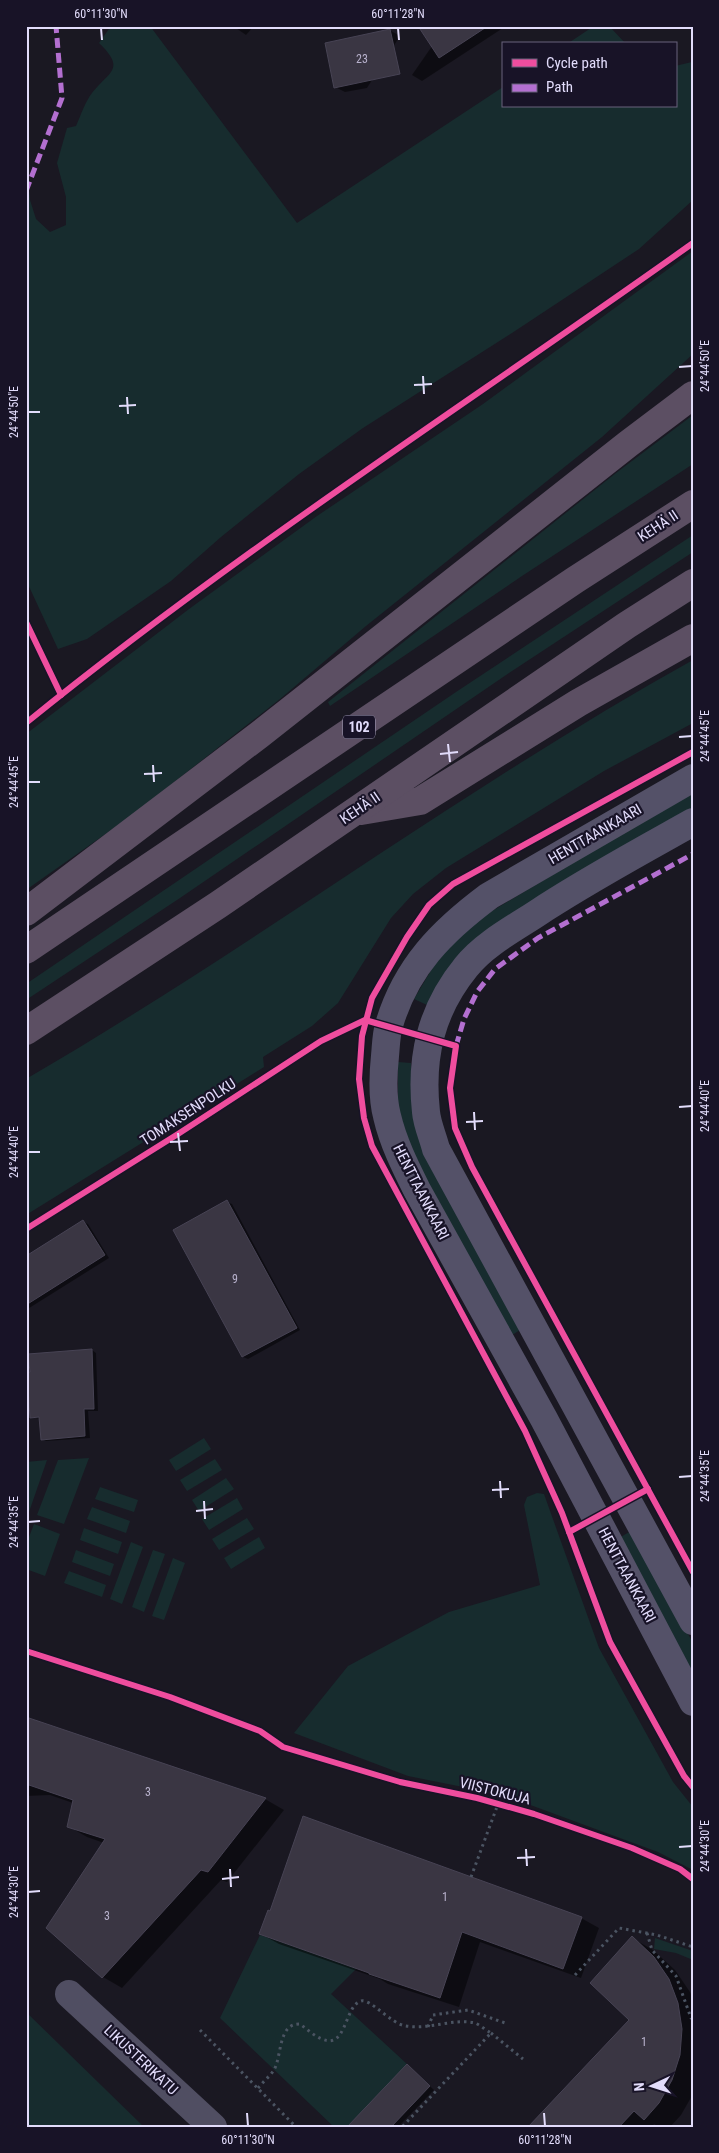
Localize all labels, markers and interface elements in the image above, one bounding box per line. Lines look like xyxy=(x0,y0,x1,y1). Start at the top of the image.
text: 60°11'30"N xyxy=(74,7,128,21)
text: 60°11'28"N xyxy=(371,7,425,21)
legend xyxy=(502,42,676,108)
house number: 23 xyxy=(356,52,368,66)
text: Cycle path xyxy=(546,54,608,72)
text: Path xyxy=(546,78,573,96)
text: 24°44'50"E xyxy=(698,340,712,392)
text: 24°44'50"E xyxy=(7,386,21,438)
street label: KEHÄ II xyxy=(634,506,682,546)
text: 24°44'45"E xyxy=(698,710,712,762)
road number: 102 xyxy=(343,716,375,739)
text: 24°44'45"E xyxy=(7,756,21,808)
street label: KEHÄ II xyxy=(336,788,384,828)
street label: HENTTAANKAARI xyxy=(545,800,645,868)
street label: TOMAKSENPOLKU xyxy=(137,1074,239,1150)
text: 24°44'40"E xyxy=(698,1080,712,1132)
text: 24°44'40"E xyxy=(7,1126,21,1178)
street label: HENTTAANKAARI xyxy=(389,1141,453,1243)
house number: 9 xyxy=(232,1272,238,1286)
text: 24°44'35"E xyxy=(698,1450,712,1502)
text: 24°44'35"E xyxy=(7,1496,21,1548)
street label: HENTTAANKAARI xyxy=(594,1525,660,1625)
street label: VIISTOKUJA xyxy=(458,1773,533,1809)
house number: 3 xyxy=(145,1785,151,1799)
text: 24°44'30"E xyxy=(698,1820,712,1872)
text: 24°44'30"E xyxy=(7,1866,21,1918)
house number: 1 xyxy=(442,1890,448,1904)
house number: 3 xyxy=(104,1909,110,1923)
street label: LIKUSTERIKATU xyxy=(100,2021,182,2099)
house number: 1 xyxy=(641,2035,647,2049)
north arrow xyxy=(626,2060,676,2110)
text: N xyxy=(631,2082,647,2092)
text: 60°11'30"N xyxy=(221,2133,275,2147)
text: 60°11'28"N xyxy=(518,2133,572,2147)

